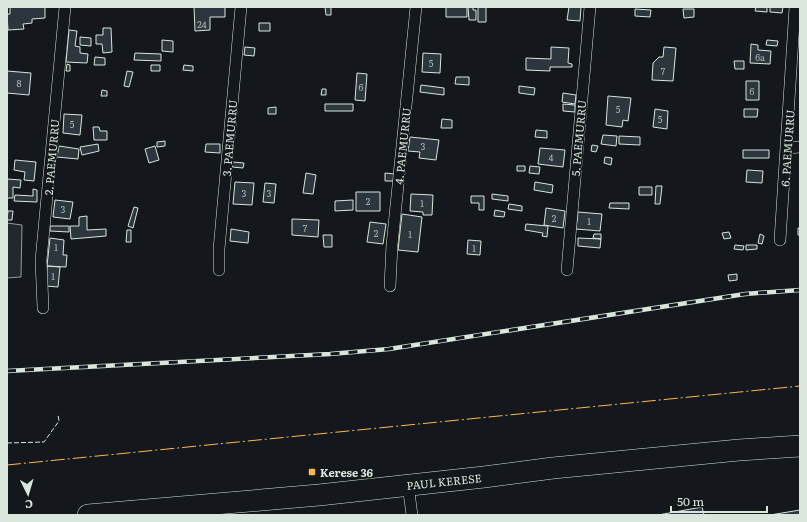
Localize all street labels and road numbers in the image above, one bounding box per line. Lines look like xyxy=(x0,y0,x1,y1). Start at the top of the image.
street label: 3. PAEMURRU xyxy=(218,99,240,177)
street label: 5. PAEMURRU xyxy=(567,99,589,177)
street label: 4. PAEMURRU xyxy=(390,107,414,185)
street label: 6. PAEMURRU xyxy=(776,109,798,187)
street label: 2. PAEMURRU xyxy=(40,118,62,196)
street label: PAUL KERESE xyxy=(406,469,482,493)

